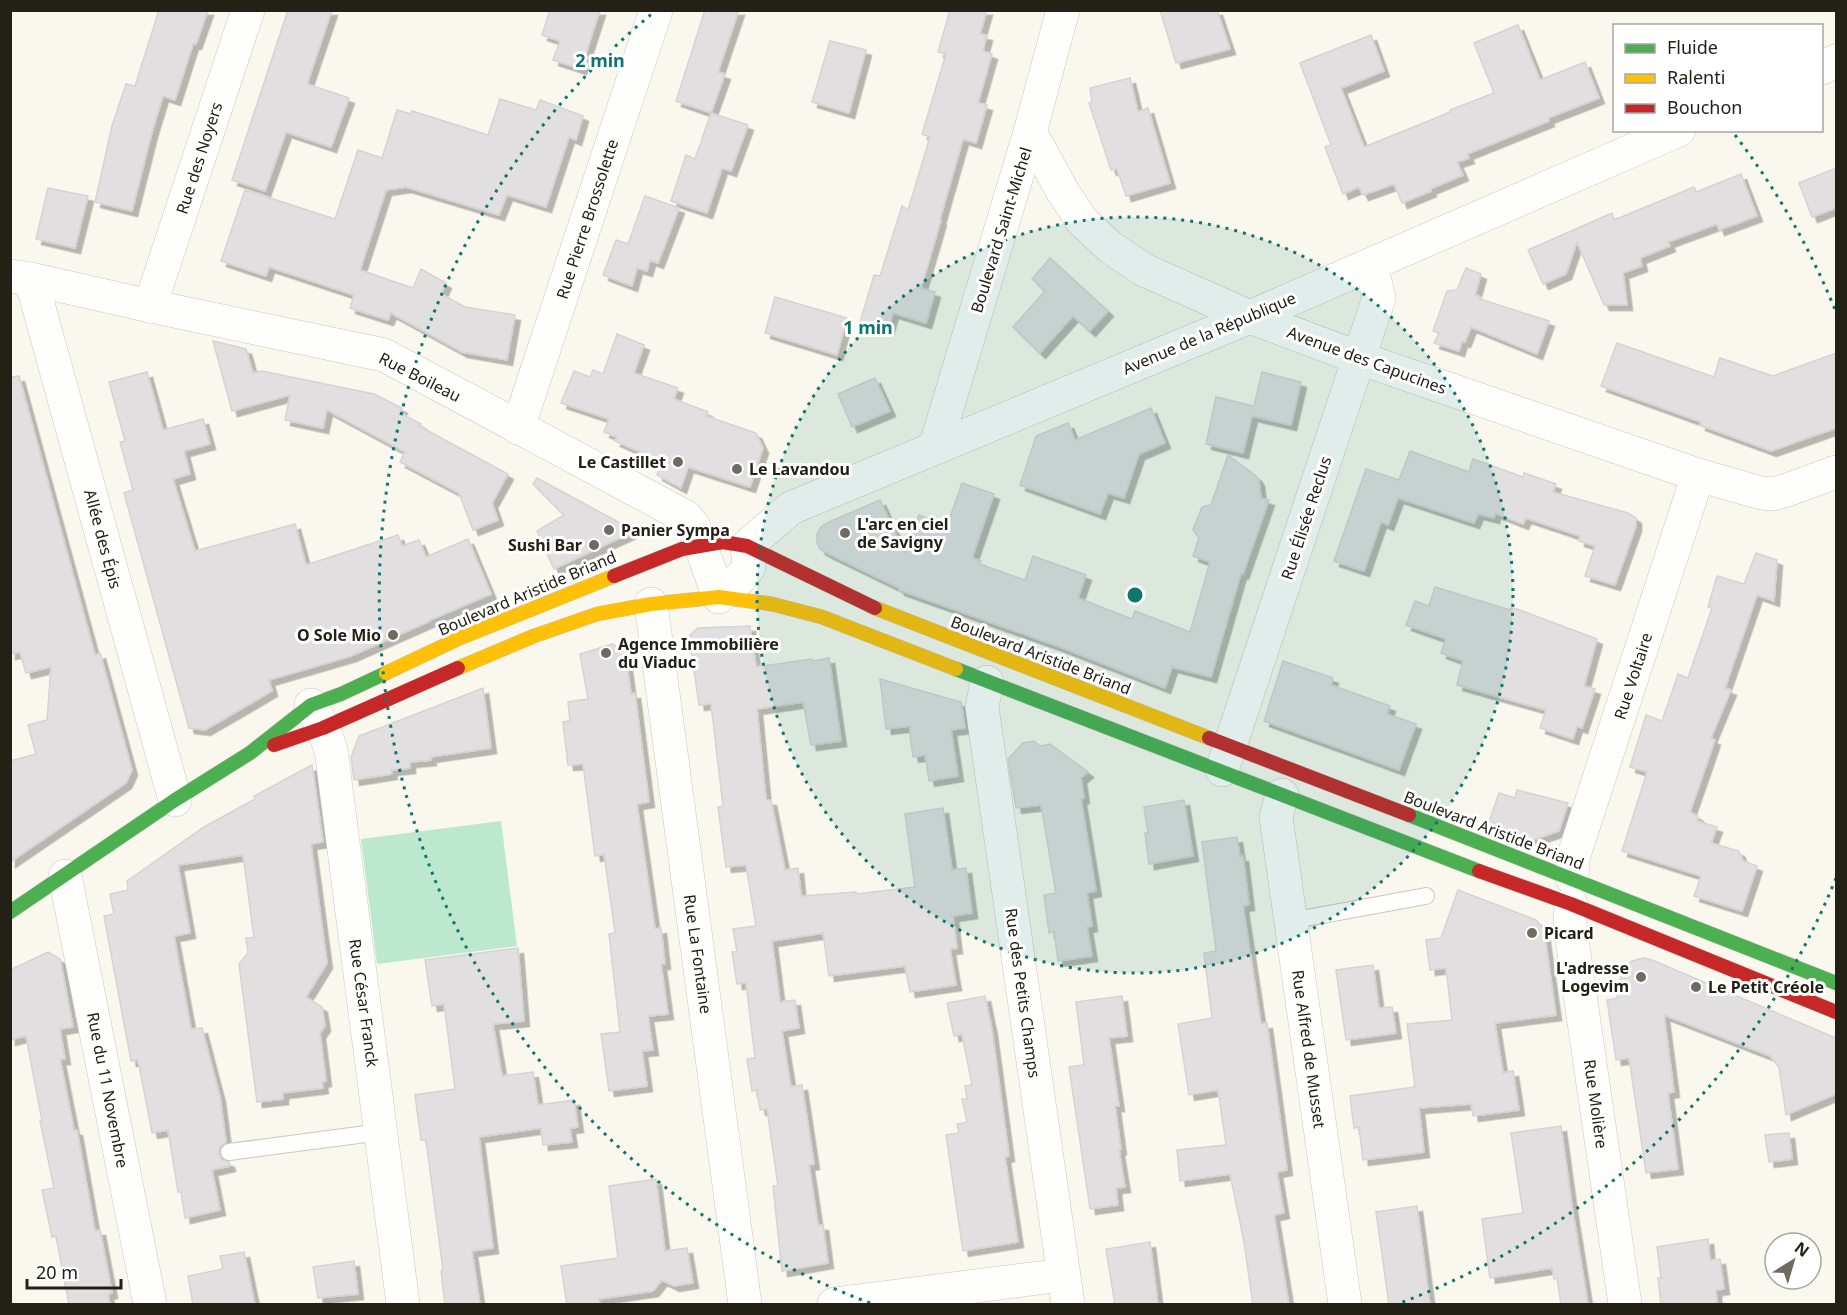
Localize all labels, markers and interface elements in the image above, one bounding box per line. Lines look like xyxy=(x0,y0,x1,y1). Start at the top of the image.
legend xyxy=(1613,24,1823,132)
text: Fluide xyxy=(1667,35,1718,59)
text: 2 min xyxy=(575,48,625,72)
text: Ralenti xyxy=(1667,65,1725,89)
text: Bouchon xyxy=(1667,95,1743,119)
street label: Rue des Noyers xyxy=(171,99,227,217)
street label: Rue Pierre Brossolette xyxy=(551,136,623,302)
street label: Boulevard Saint-Michel xyxy=(965,144,1037,316)
street label: Avenue de la République xyxy=(1119,286,1299,380)
text: 1 min xyxy=(843,315,893,339)
street label: Avenue des Capucines xyxy=(1284,321,1450,399)
street label: Rue Boileau xyxy=(375,347,465,407)
place label: Le Castillet xyxy=(578,451,666,473)
street label: Rue Élisée Reclus xyxy=(1276,454,1336,582)
marker: Le Castillet xyxy=(671,455,685,469)
place label: Le Lavandou xyxy=(749,458,850,480)
marker: Le Lavandou xyxy=(730,462,744,476)
street label: Allée des Épis xyxy=(79,487,127,591)
place label: L'arc en ciel de Savigny xyxy=(857,513,949,553)
place label: Panier Sympa xyxy=(621,519,730,541)
marker: Panier Sympa xyxy=(602,523,616,537)
marker: L'arc en ciel de Savigny xyxy=(838,526,852,540)
place label: Sushi Bar xyxy=(508,534,582,556)
marker: Sushi Bar xyxy=(587,538,601,552)
street label: Boulevard Aristide Briand xyxy=(435,545,619,641)
centre of rings xyxy=(1125,585,1145,605)
street label: Boulevard Aristide Briand xyxy=(948,610,1134,700)
place label: O Sole Mio xyxy=(297,624,381,646)
marker: O Sole Mio xyxy=(386,628,400,642)
street label: Rue Voltaire xyxy=(1609,630,1657,722)
place label: Agence Immobilière du Viaduc xyxy=(618,633,779,673)
marker: Agence Immobilière du Viaduc xyxy=(599,646,613,660)
street label: Boulevard Aristide Briand xyxy=(1401,785,1587,875)
street label: Rue La Fontaine xyxy=(679,893,717,1015)
street label: Rue des Petits Champs xyxy=(1000,907,1046,1079)
place label: Picard xyxy=(1544,922,1594,944)
marker: Picard xyxy=(1525,926,1539,940)
street label: Rue César Franck xyxy=(344,937,384,1069)
place label: L'adresse Logevim xyxy=(1556,957,1629,997)
street label: Rue Alfred de Musset xyxy=(1287,968,1331,1130)
marker: L'adresse Logevim xyxy=(1634,970,1648,984)
place label: Le Petit Créole xyxy=(1708,976,1824,998)
marker: Le Petit Créole xyxy=(1689,980,1703,994)
street label: Rue du 11 Novembre xyxy=(82,1010,134,1170)
street label: Rue Molière xyxy=(1579,1058,1613,1150)
north arrow xyxy=(1763,1231,1823,1291)
text: N xyxy=(1790,1236,1814,1262)
scale bar xyxy=(27,1252,122,1290)
text: 20 m xyxy=(36,1260,78,1284)

